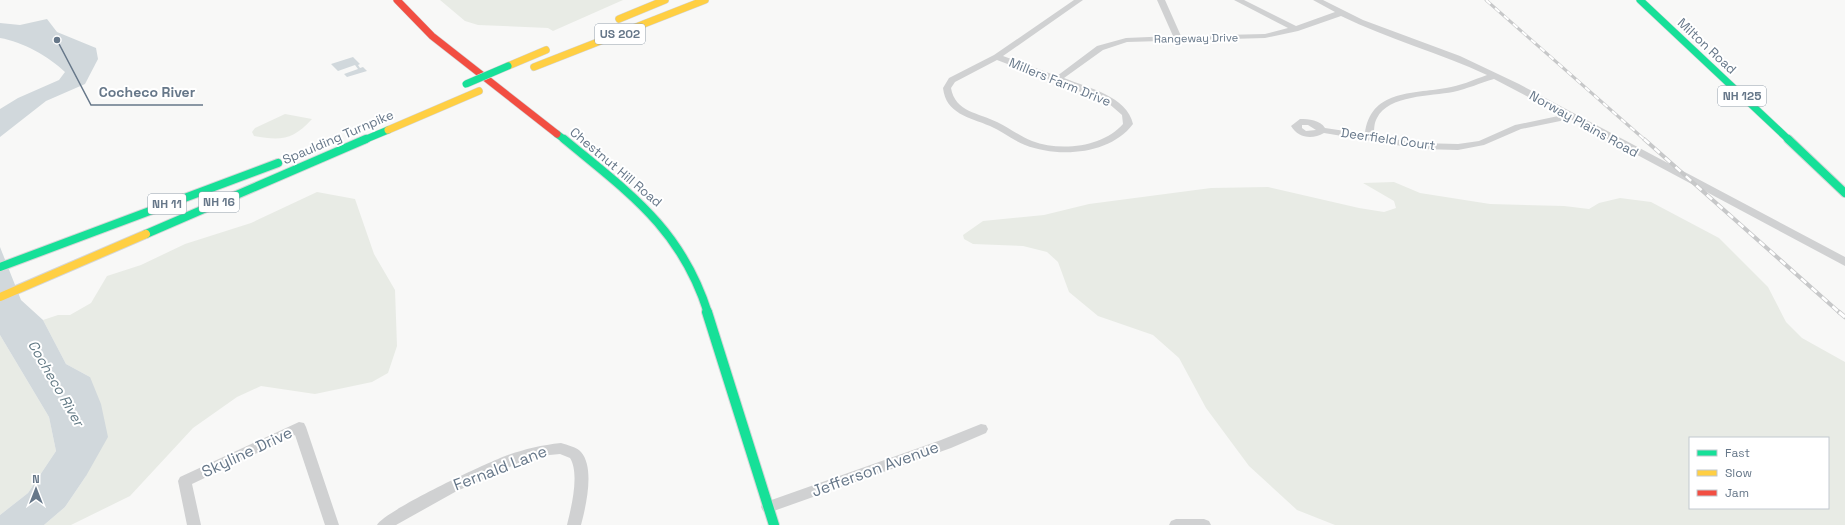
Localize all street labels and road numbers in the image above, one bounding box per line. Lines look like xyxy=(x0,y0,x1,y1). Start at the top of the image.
street label: Milton Road xyxy=(1674,14,1740,78)
road number: US 202 xyxy=(595,24,645,44)
street label: Rangeway Drive xyxy=(1154,30,1238,46)
street label: Millers Farm Drive xyxy=(1007,54,1113,110)
road number: NH 125 xyxy=(1718,86,1766,106)
street label: Norway Plains Road xyxy=(1526,87,1642,161)
street label: Spaulding Turnpike xyxy=(280,106,396,168)
street label: Chestnut Hill Road xyxy=(566,123,666,211)
street label: Deerfield Court xyxy=(1340,124,1436,154)
road number: NH 16 xyxy=(199,192,239,212)
road number: NH 11 xyxy=(148,194,186,214)
street label: Skyline Drive xyxy=(198,422,296,482)
street label: Jefferson Avenue xyxy=(808,436,942,502)
street label: Fernald Lane xyxy=(450,441,550,495)

